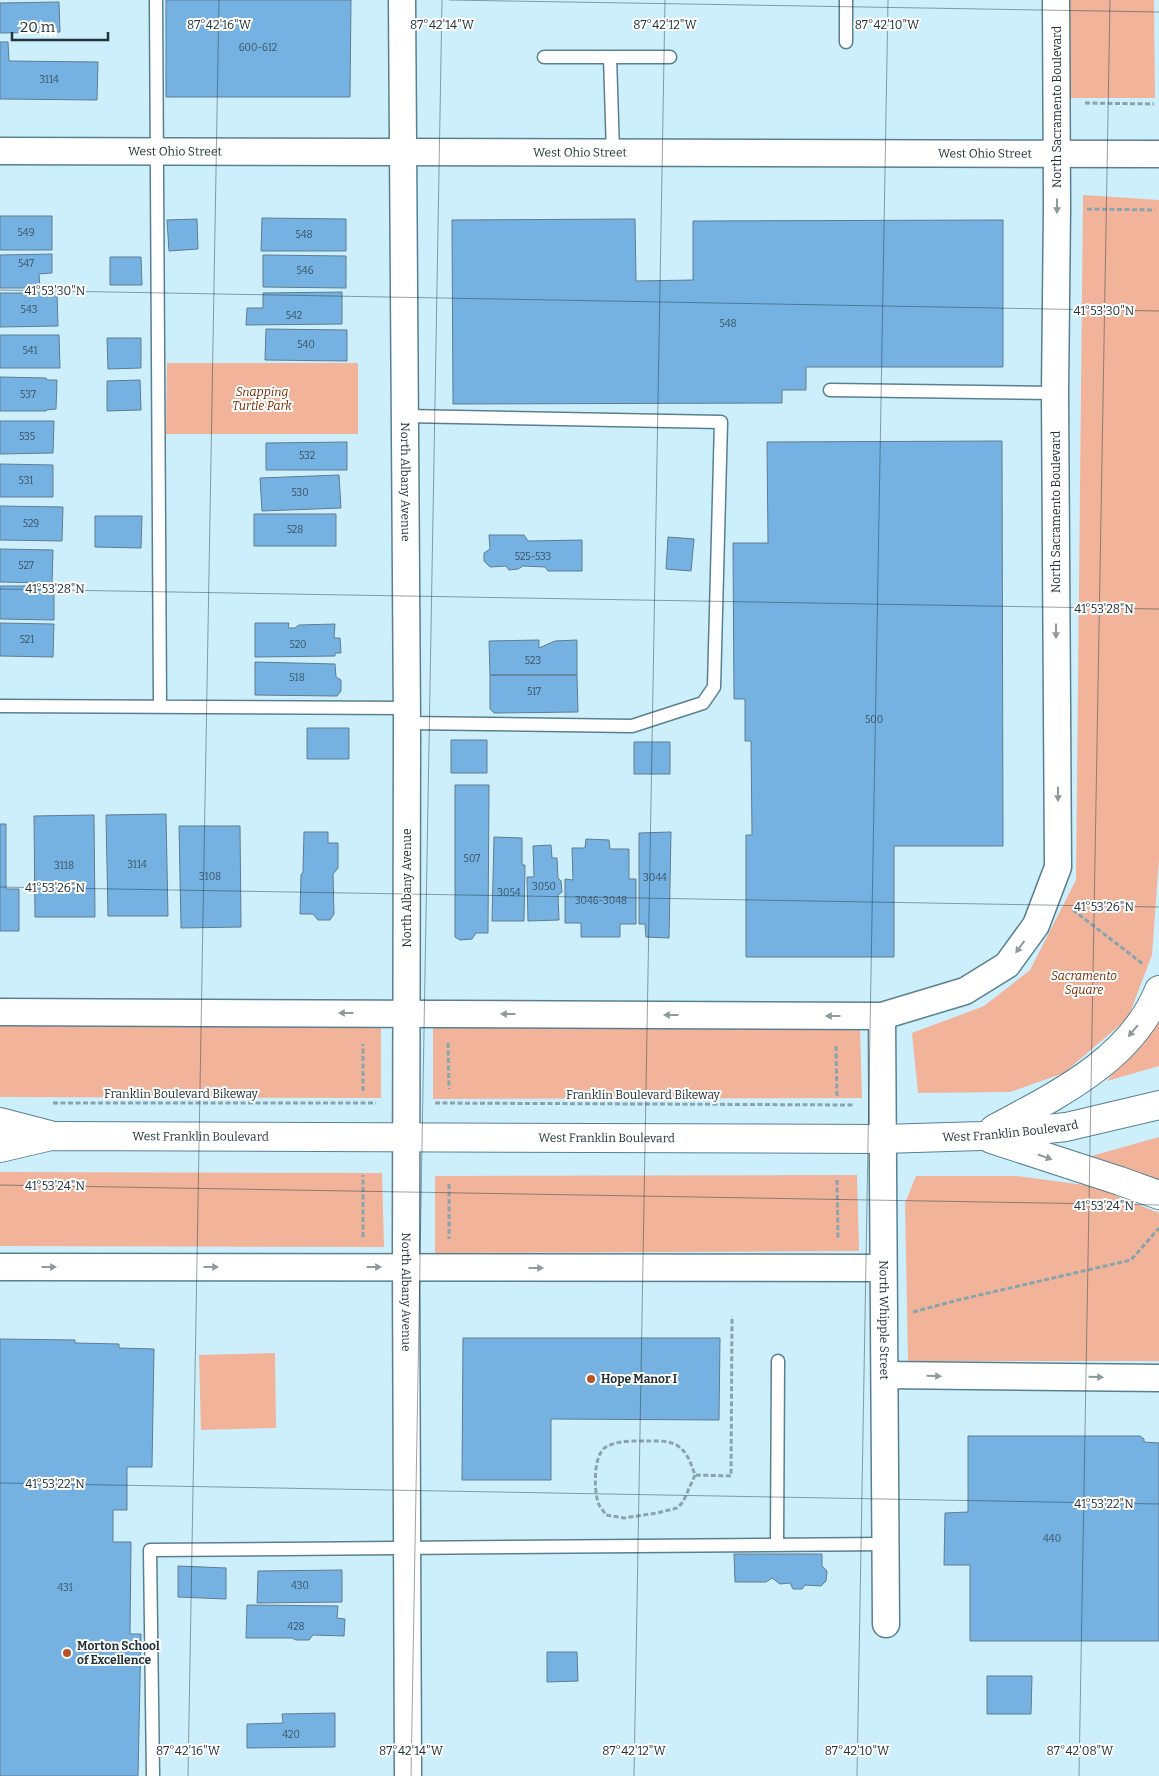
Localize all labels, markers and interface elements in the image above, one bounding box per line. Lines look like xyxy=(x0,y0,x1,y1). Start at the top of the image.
scale bar xyxy=(12,10,109,42)
text: 20 m xyxy=(20,18,56,36)
text: 87°42'16"W xyxy=(187,18,252,32)
text: 87°42'14"W xyxy=(410,18,475,32)
text: 87°42'12"W xyxy=(633,18,697,32)
text: 87°42'10"W xyxy=(855,18,920,32)
street label: North Sacramento Boulevard xyxy=(1050,26,1064,188)
house number: 600-612 xyxy=(239,42,277,54)
house number: 3114 xyxy=(39,74,59,86)
street label: West Ohio Street xyxy=(128,144,223,159)
street label: West Ohio Street xyxy=(533,145,628,160)
street label: West Ohio Street xyxy=(938,146,1033,161)
one-way arrow xyxy=(1053,198,1061,214)
house number: 549 xyxy=(17,227,35,239)
house number: 548 xyxy=(295,229,313,241)
house number: 547 xyxy=(18,258,34,270)
house number: 546 xyxy=(296,265,314,277)
text: 41°53'30"N xyxy=(25,284,86,298)
house number: 543 xyxy=(21,304,38,316)
text: 41°53'30"N xyxy=(1074,304,1135,318)
house number: 542 xyxy=(286,310,302,322)
house number: 548 xyxy=(719,318,737,330)
house number: 540 xyxy=(297,339,315,351)
house number: 541 xyxy=(22,345,38,357)
park label: Snapping Turtle Park xyxy=(232,385,292,413)
house number: 537 xyxy=(20,389,36,401)
street label: North Albany Avenue xyxy=(398,422,413,542)
house number: 535 xyxy=(19,431,35,443)
street label: North Sacramento Boulevard xyxy=(1049,431,1063,593)
house number: 532 xyxy=(299,450,315,462)
house number: 531 xyxy=(19,475,33,487)
house number: 530 xyxy=(291,487,309,499)
house number: 529 xyxy=(23,518,39,530)
house number: 528 xyxy=(287,524,303,536)
house number: 525-533 xyxy=(515,551,552,563)
house number: 527 xyxy=(18,560,34,572)
text: 41°53'28"N xyxy=(25,582,85,596)
text: 41°53'28"N xyxy=(1074,602,1134,616)
one-way arrow xyxy=(1053,623,1061,639)
house number: 521 xyxy=(20,634,34,646)
house number: 520 xyxy=(289,639,307,651)
house number: 523 xyxy=(525,655,541,667)
house number: 518 xyxy=(289,672,305,684)
house number: 517 xyxy=(527,686,541,698)
house number: 500 xyxy=(865,714,883,726)
one-way arrow xyxy=(1054,786,1062,802)
street label: North Albany Avenue xyxy=(400,828,414,948)
house number: 507 xyxy=(464,853,480,865)
house number: 3114 xyxy=(127,859,147,871)
house number: 3118 xyxy=(54,860,74,872)
house number: 3108 xyxy=(199,871,221,883)
house number: 3044 xyxy=(643,872,667,884)
text: 41°53'26"N xyxy=(25,881,85,895)
house number: 3050 xyxy=(532,881,556,893)
house number: 3054 xyxy=(497,887,521,899)
house number: 3046-3048 xyxy=(575,895,627,907)
text: 41°53'26"N xyxy=(1074,900,1134,914)
one-way arrow xyxy=(1015,940,1025,954)
park label: Sacramento Square xyxy=(1051,969,1117,997)
one-way arrow xyxy=(337,1009,353,1017)
one-way arrow xyxy=(500,1010,516,1018)
one-way arrow xyxy=(662,1011,678,1019)
one-way arrow xyxy=(825,1012,841,1020)
one-way arrow xyxy=(1128,1024,1139,1037)
street label: Franklin Boulevard Bikeway xyxy=(104,1087,259,1101)
street label: Franklin Boulevard Bikeway xyxy=(566,1088,721,1102)
street label: West Franklin Boulevard xyxy=(942,1117,1080,1144)
street label: West Franklin Boulevard xyxy=(132,1129,269,1144)
street label: West Franklin Boulevard xyxy=(538,1131,675,1145)
one-way arrow xyxy=(1037,1154,1052,1161)
text: 41°53'24"N xyxy=(25,1179,85,1193)
text: 41°53'24"N xyxy=(1074,1199,1134,1213)
street label: North Albany Avenue xyxy=(399,1232,413,1352)
street label: North Whipple Street xyxy=(877,1260,891,1380)
one-way arrow xyxy=(41,1263,57,1271)
one-way arrow xyxy=(203,1263,219,1271)
one-way arrow xyxy=(366,1263,382,1271)
one-way arrow xyxy=(528,1264,544,1272)
place label: Hope Manor I xyxy=(601,1372,677,1386)
one-way arrow xyxy=(926,1372,942,1380)
marker: Hope Manor I xyxy=(585,1373,597,1385)
one-way arrow xyxy=(1088,1373,1104,1381)
text: 41°53'22"N xyxy=(25,1477,85,1491)
text: 41°53'22"N xyxy=(1074,1497,1134,1511)
house number: 440 xyxy=(1043,1533,1061,1545)
house number: 430 xyxy=(291,1580,309,1592)
house number: 431 xyxy=(57,1582,73,1594)
house number: 428 xyxy=(287,1621,305,1633)
place label: Morton School of Excellence xyxy=(77,1639,160,1667)
marker: Morton School of Excellence xyxy=(61,1647,73,1659)
house number: 420 xyxy=(282,1729,300,1741)
text: 87°42'16"W xyxy=(156,1744,221,1758)
text: 87°42'14"W xyxy=(379,1744,444,1758)
text: 87°42'12"W xyxy=(602,1744,666,1758)
text: 87°42'10"W xyxy=(825,1744,890,1758)
text: 87°42'08"W xyxy=(1047,1744,1114,1758)

